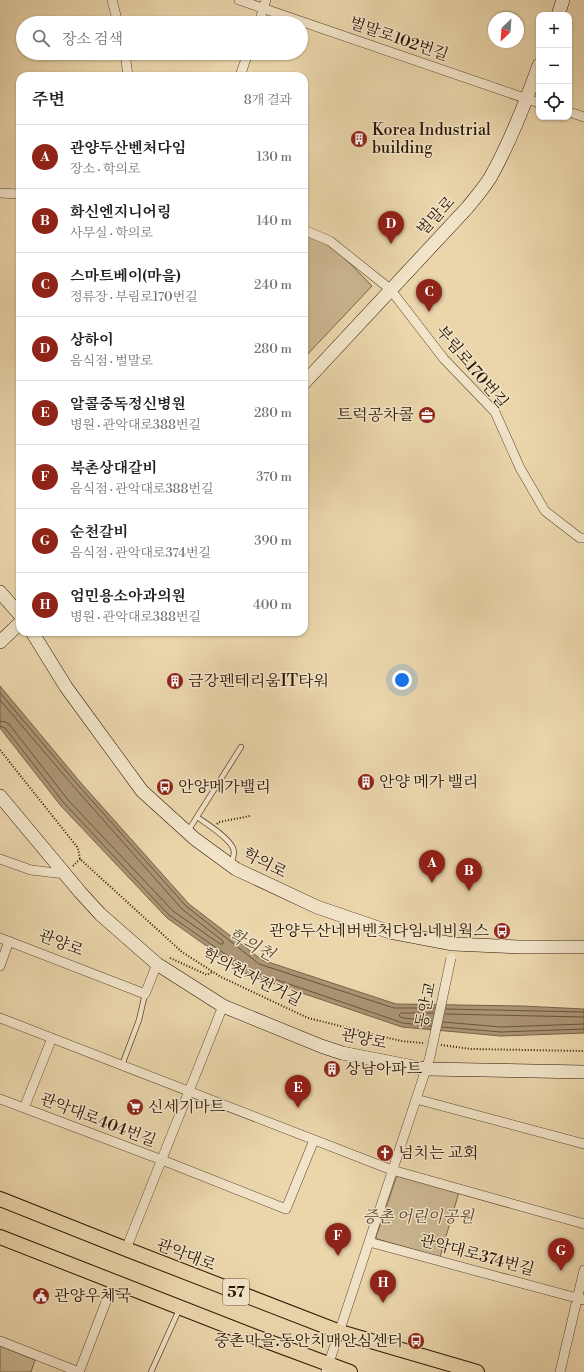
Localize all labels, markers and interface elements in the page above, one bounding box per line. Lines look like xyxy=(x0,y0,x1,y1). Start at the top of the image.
north arrow xyxy=(488,12,524,48)
map controls xyxy=(536,12,572,120)
button: + xyxy=(536,12,572,48)
street label: 벌말로102번길 xyxy=(347,13,451,65)
search box xyxy=(16,16,308,60)
icon: search xyxy=(30,27,52,49)
text: 장소 검색 xyxy=(62,30,123,49)
button: − xyxy=(536,48,572,84)
button: locate xyxy=(536,84,572,120)
text: 주변 xyxy=(32,89,65,111)
text: 8개 결과 xyxy=(244,92,292,108)
place label: Korea Industrial building xyxy=(372,120,491,158)
building icon: Korea Industrial building xyxy=(349,129,369,149)
text: 관양두산벤처다임 xyxy=(70,139,186,158)
text: A xyxy=(40,149,50,165)
text: 130 m xyxy=(257,149,292,165)
text: 장소 · 학의로 xyxy=(70,161,140,177)
street label: 벌말로 xyxy=(413,192,459,240)
text: 화신엔지니어링 xyxy=(70,203,171,222)
pin: D xyxy=(378,211,404,244)
text: B xyxy=(40,213,50,229)
text: 140 m xyxy=(256,213,292,229)
text: 사무실 · 학의로 xyxy=(70,225,153,241)
text: 스마트베이(마을) xyxy=(70,267,181,286)
text: C xyxy=(40,277,50,293)
text: 240 m xyxy=(254,277,292,293)
pin: C xyxy=(416,279,442,312)
text: 정류장 · 부림로170번길 xyxy=(70,289,198,305)
street label: 부림로170번길 xyxy=(432,322,512,412)
text: 상하이 xyxy=(70,331,113,350)
text: D xyxy=(40,341,50,357)
text: 280 m xyxy=(254,341,292,357)
text: 음식점 · 벌말로 xyxy=(70,353,153,369)
text: 알콜중독정신병원 xyxy=(70,395,186,414)
text: E xyxy=(40,405,50,421)
text: 280 m xyxy=(254,405,292,421)
place label: 트럭공차콜 xyxy=(337,405,415,425)
office icon: 트럭공차콜 xyxy=(417,405,437,425)
text: 병원 · 관악대로388번길 xyxy=(70,417,201,433)
text: 북촌상대갈비 xyxy=(70,459,157,478)
text: F xyxy=(40,469,50,485)
text: 370 m xyxy=(256,469,292,485)
text: 음식점 · 관악대로388번길 xyxy=(70,481,214,497)
text: 순천갈비 xyxy=(70,523,128,542)
text: G xyxy=(40,533,50,549)
text: 390 m xyxy=(254,533,292,549)
text: 음식점 · 관악대로374번길 xyxy=(70,545,211,561)
text: 엄민용소아과의원 xyxy=(70,587,186,606)
text: H xyxy=(40,597,50,613)
text: 400 m xyxy=(253,597,292,613)
text: 병원 · 관악대로388번길 xyxy=(70,609,201,625)
your location xyxy=(392,670,412,690)
building icon: 금강펜테리움IT타워 xyxy=(165,671,185,691)
place label: 금강펜테리움IT타워 xyxy=(188,671,329,691)
building icon: 안양 메가 밸리 xyxy=(356,772,376,792)
place label: 안양 메가 밸리 xyxy=(379,772,478,792)
bus stop icon: 안양메가밸리 xyxy=(155,777,175,797)
place label: 안양메가밸리 xyxy=(178,777,271,797)
street label: 학의로 xyxy=(240,844,291,883)
pin: A xyxy=(419,850,445,883)
pin: B xyxy=(456,858,482,891)
place label: 관양두산네버벤처다임.네비웍스 xyxy=(269,921,490,941)
bus stop icon: 관양두산네버벤처다임.네비웍스 xyxy=(492,921,512,941)
water label: 학의천 xyxy=(224,924,279,967)
street label: 관양로 xyxy=(36,925,87,961)
street label: 학의천자전거길 xyxy=(199,944,305,1010)
street label: 동안교 xyxy=(411,980,441,1030)
street label: 관양로 xyxy=(339,1024,389,1054)
building icon: 상남아파트 xyxy=(322,1059,342,1079)
place label: 상남아파트 xyxy=(345,1059,423,1079)
pin: E xyxy=(285,1075,311,1108)
street label: 관악대로404번길 xyxy=(37,1089,159,1151)
supermarket icon: 신세기마트 xyxy=(125,1097,145,1117)
place label: 신세기마트 xyxy=(148,1097,226,1117)
church icon: 넘치는 교회 xyxy=(375,1143,395,1163)
place label: 넘치는 교회 xyxy=(398,1143,479,1163)
park label: 증촌 어린이공원 xyxy=(362,1207,475,1227)
pin: F xyxy=(325,1223,351,1256)
street label: 관악대로374번길 xyxy=(417,1230,537,1280)
street label: 관악대로 xyxy=(154,1235,219,1276)
pin: G xyxy=(548,1238,574,1271)
pin: H xyxy=(370,1270,396,1303)
road number: 57 xyxy=(223,1279,249,1305)
public building icon: 관양우체국 xyxy=(31,1286,51,1306)
place label: 관양우체국 xyxy=(54,1286,132,1306)
place label: 중촌마을.동안치매안심센터 xyxy=(214,1331,403,1351)
bus stop icon: 중촌마을.동안치매안심센터 xyxy=(406,1331,426,1351)

